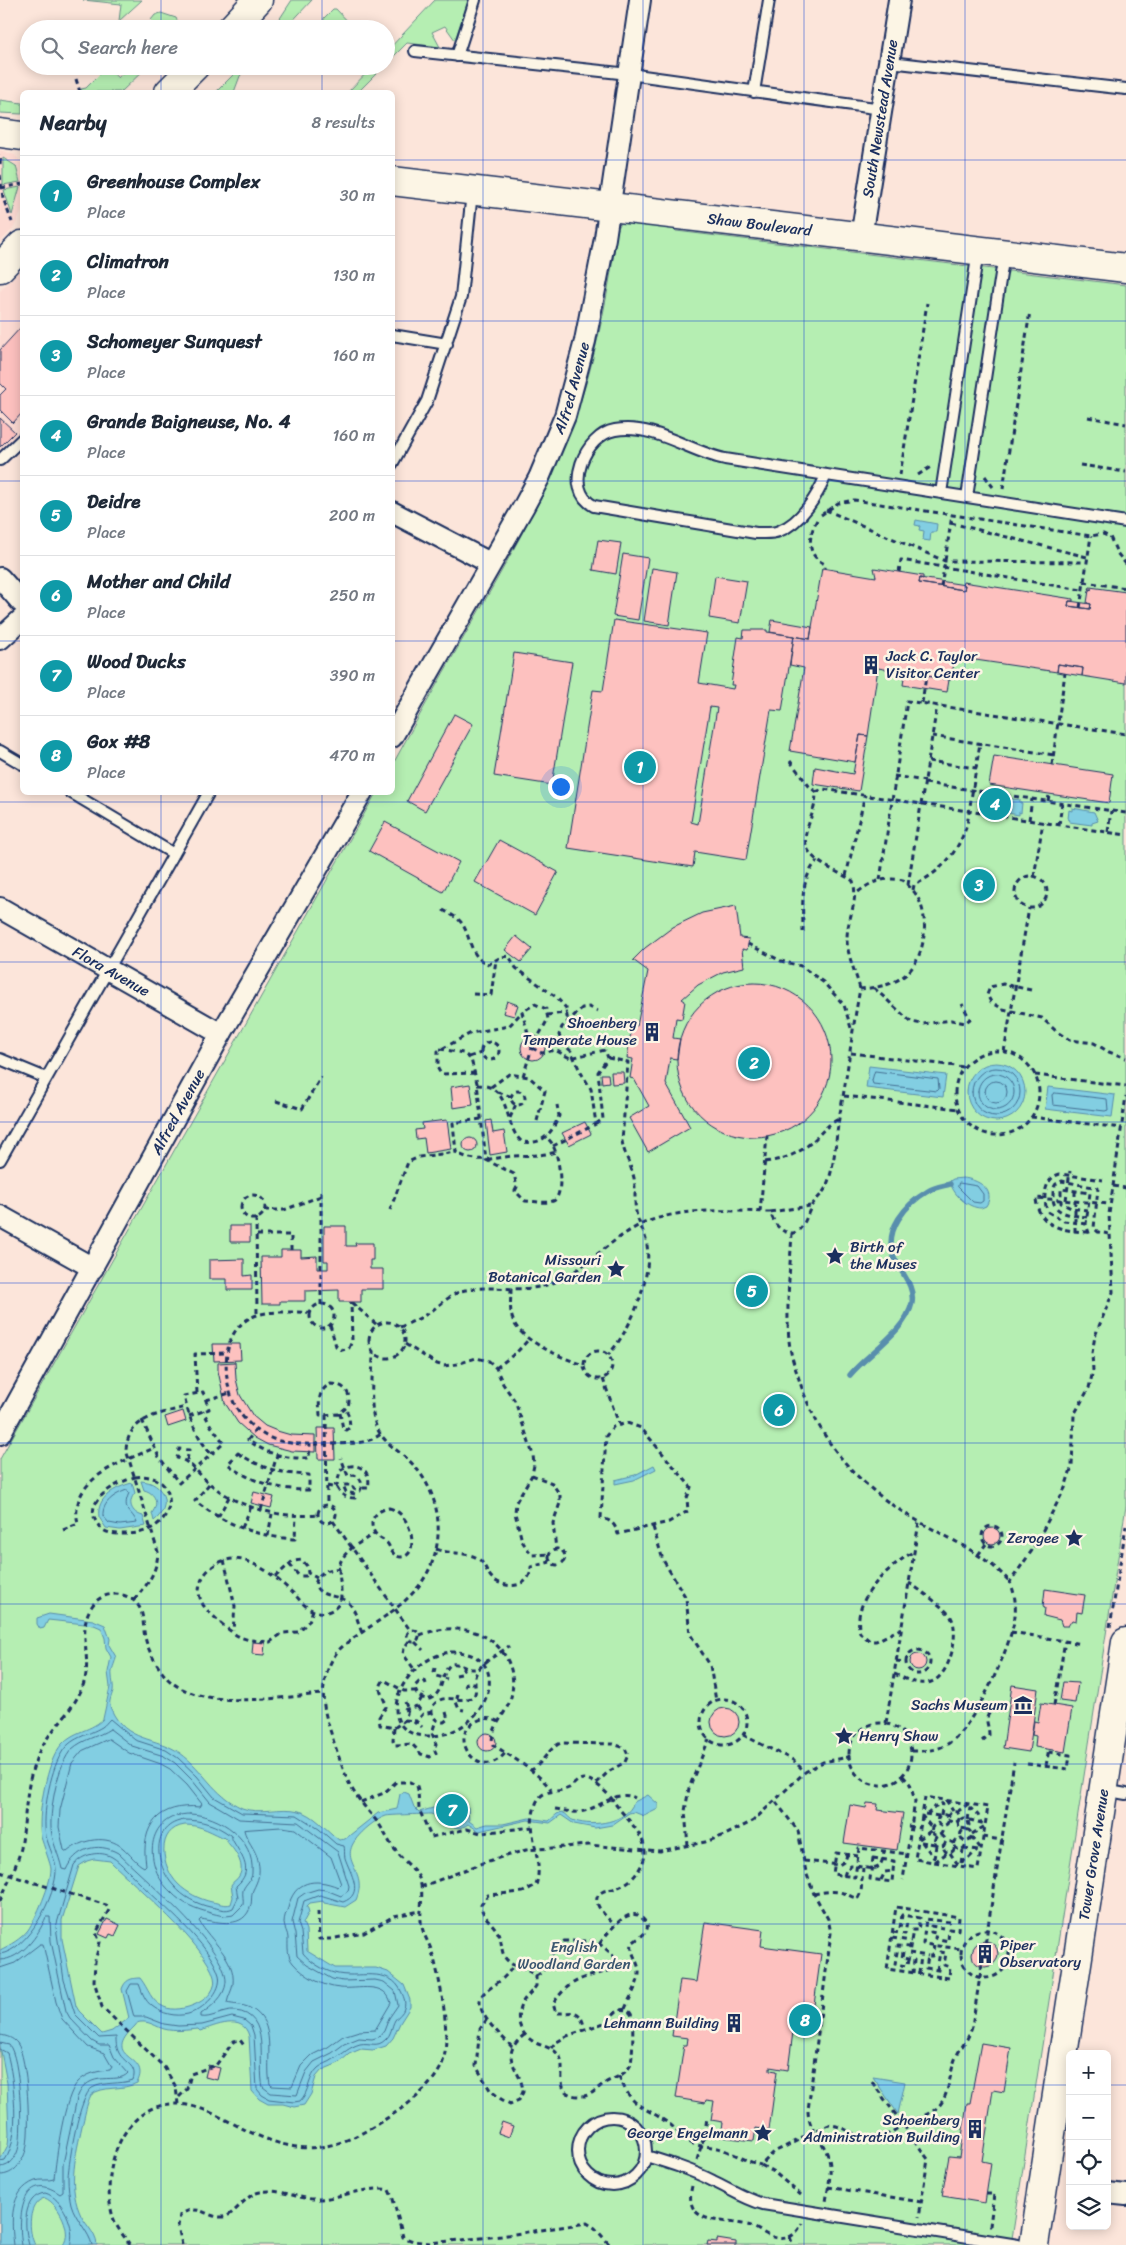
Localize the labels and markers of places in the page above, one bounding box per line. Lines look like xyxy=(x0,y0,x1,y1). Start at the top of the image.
place label: Jack C. Taylor Visitor Center xyxy=(885,643,981,686)
building icon: Jack C. Taylor Visitor Center xyxy=(860,654,882,676)
pin: 1 xyxy=(624,748,656,786)
pin: 4 xyxy=(979,785,1011,823)
pin: 3 xyxy=(963,866,995,904)
place label: Shoenberg Temperate House xyxy=(522,1010,637,1053)
building icon: Shoenberg Temperate House xyxy=(641,1021,663,1043)
pin: 2 xyxy=(738,1044,770,1082)
place label: Birth of the Muses xyxy=(850,1234,917,1277)
place icon: Birth of the Muses xyxy=(824,1245,846,1267)
place label: Missouri Botanical Garden xyxy=(488,1247,602,1290)
place icon: Missouri Botanical Garden xyxy=(605,1258,627,1280)
pin: 5 xyxy=(736,1272,768,1310)
pin: 6 xyxy=(763,1391,795,1429)
place label: Zerogee xyxy=(1007,1525,1059,1551)
place icon: Zerogee xyxy=(1063,1527,1085,1549)
place label: Sachs Museum xyxy=(911,1692,1008,1718)
museum icon: Sachs Museum xyxy=(1012,1694,1034,1716)
place label: Henry Shaw xyxy=(859,1723,939,1749)
place icon: Henry Shaw xyxy=(833,1725,855,1747)
pin: 7 xyxy=(436,1791,468,1829)
place label: Piper Observatory xyxy=(1000,1932,1081,1975)
building icon: Piper Observatory xyxy=(974,1943,996,1965)
pin: 8 xyxy=(789,2001,821,2039)
place label: Lehmann Building xyxy=(604,2010,719,2036)
building icon: Lehmann Building xyxy=(723,2012,745,2034)
place label: Schoenberg Administration Building xyxy=(802,2107,960,2150)
building icon: Schoenberg Administration Building xyxy=(964,2118,986,2140)
place label: George Engelmann xyxy=(627,2120,748,2146)
place icon: George Engelmann xyxy=(752,2122,774,2144)

